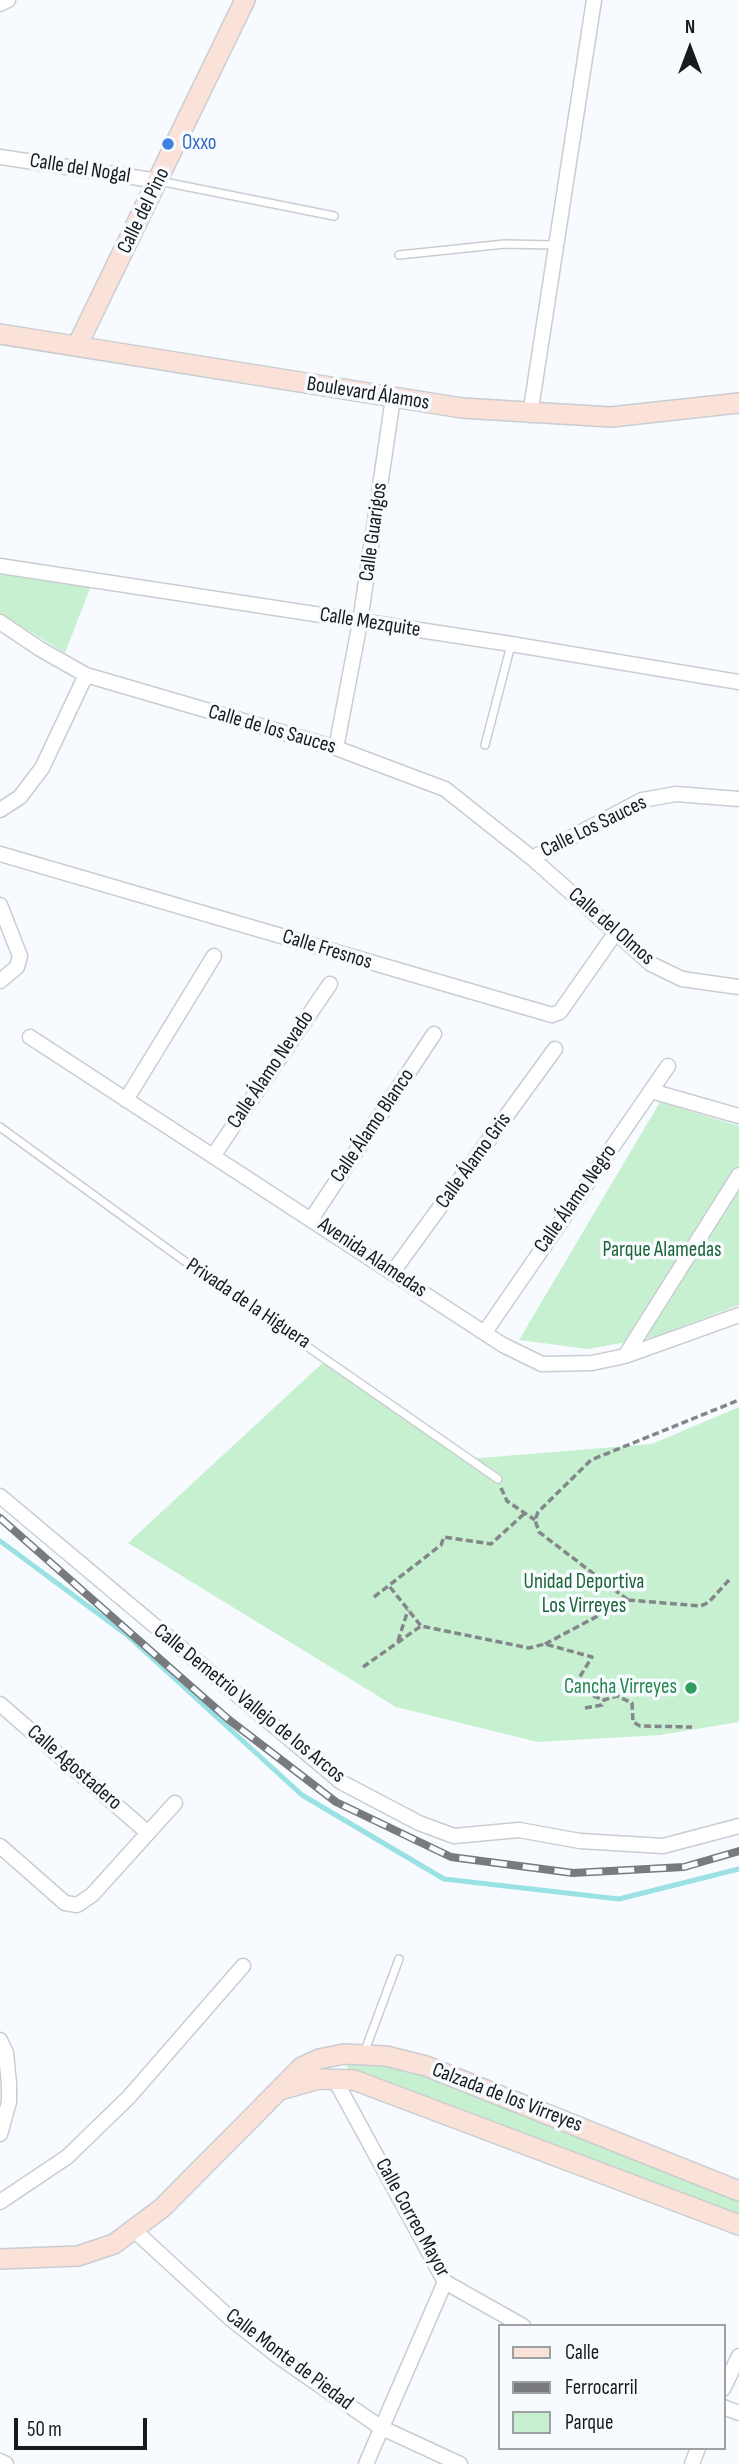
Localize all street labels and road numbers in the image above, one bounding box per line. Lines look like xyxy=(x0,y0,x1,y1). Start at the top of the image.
street label: Calle del Nogal xyxy=(28,149,132,189)
street label: Calle del Pino xyxy=(112,164,176,258)
street label: Boulevard Álamos xyxy=(305,372,431,416)
street label: Calle Guarigos xyxy=(355,481,393,583)
street label: Calle Mezquite xyxy=(318,603,422,643)
street label: Calle de los Sauces xyxy=(205,700,339,760)
street label: Calle Los Sauces xyxy=(537,791,651,863)
street label: Calle del Olmos xyxy=(563,883,659,971)
street label: Calle Fresnos xyxy=(279,924,375,976)
street label: Calle Álamo Nevado xyxy=(222,1006,320,1134)
street label: Calle Álamo Blanco xyxy=(326,1064,420,1188)
street label: Calle Álamo Gris xyxy=(431,1108,517,1214)
street label: Calle Álamo Negro xyxy=(529,1140,623,1258)
street label: Avenida Alamedas xyxy=(313,1212,431,1304)
street label: Privada de la Higuera xyxy=(181,1253,315,1355)
street label: Calle Demetrio Vallejo de los Arcos xyxy=(148,1619,350,1789)
street label: Calle Agostadero xyxy=(21,1720,127,1816)
street label: Calzada de los Virreyes xyxy=(428,2058,586,2138)
street label: Calle Correo Mayor xyxy=(369,2154,455,2282)
street label: Calle Monte de Piedad xyxy=(220,2304,358,2416)

